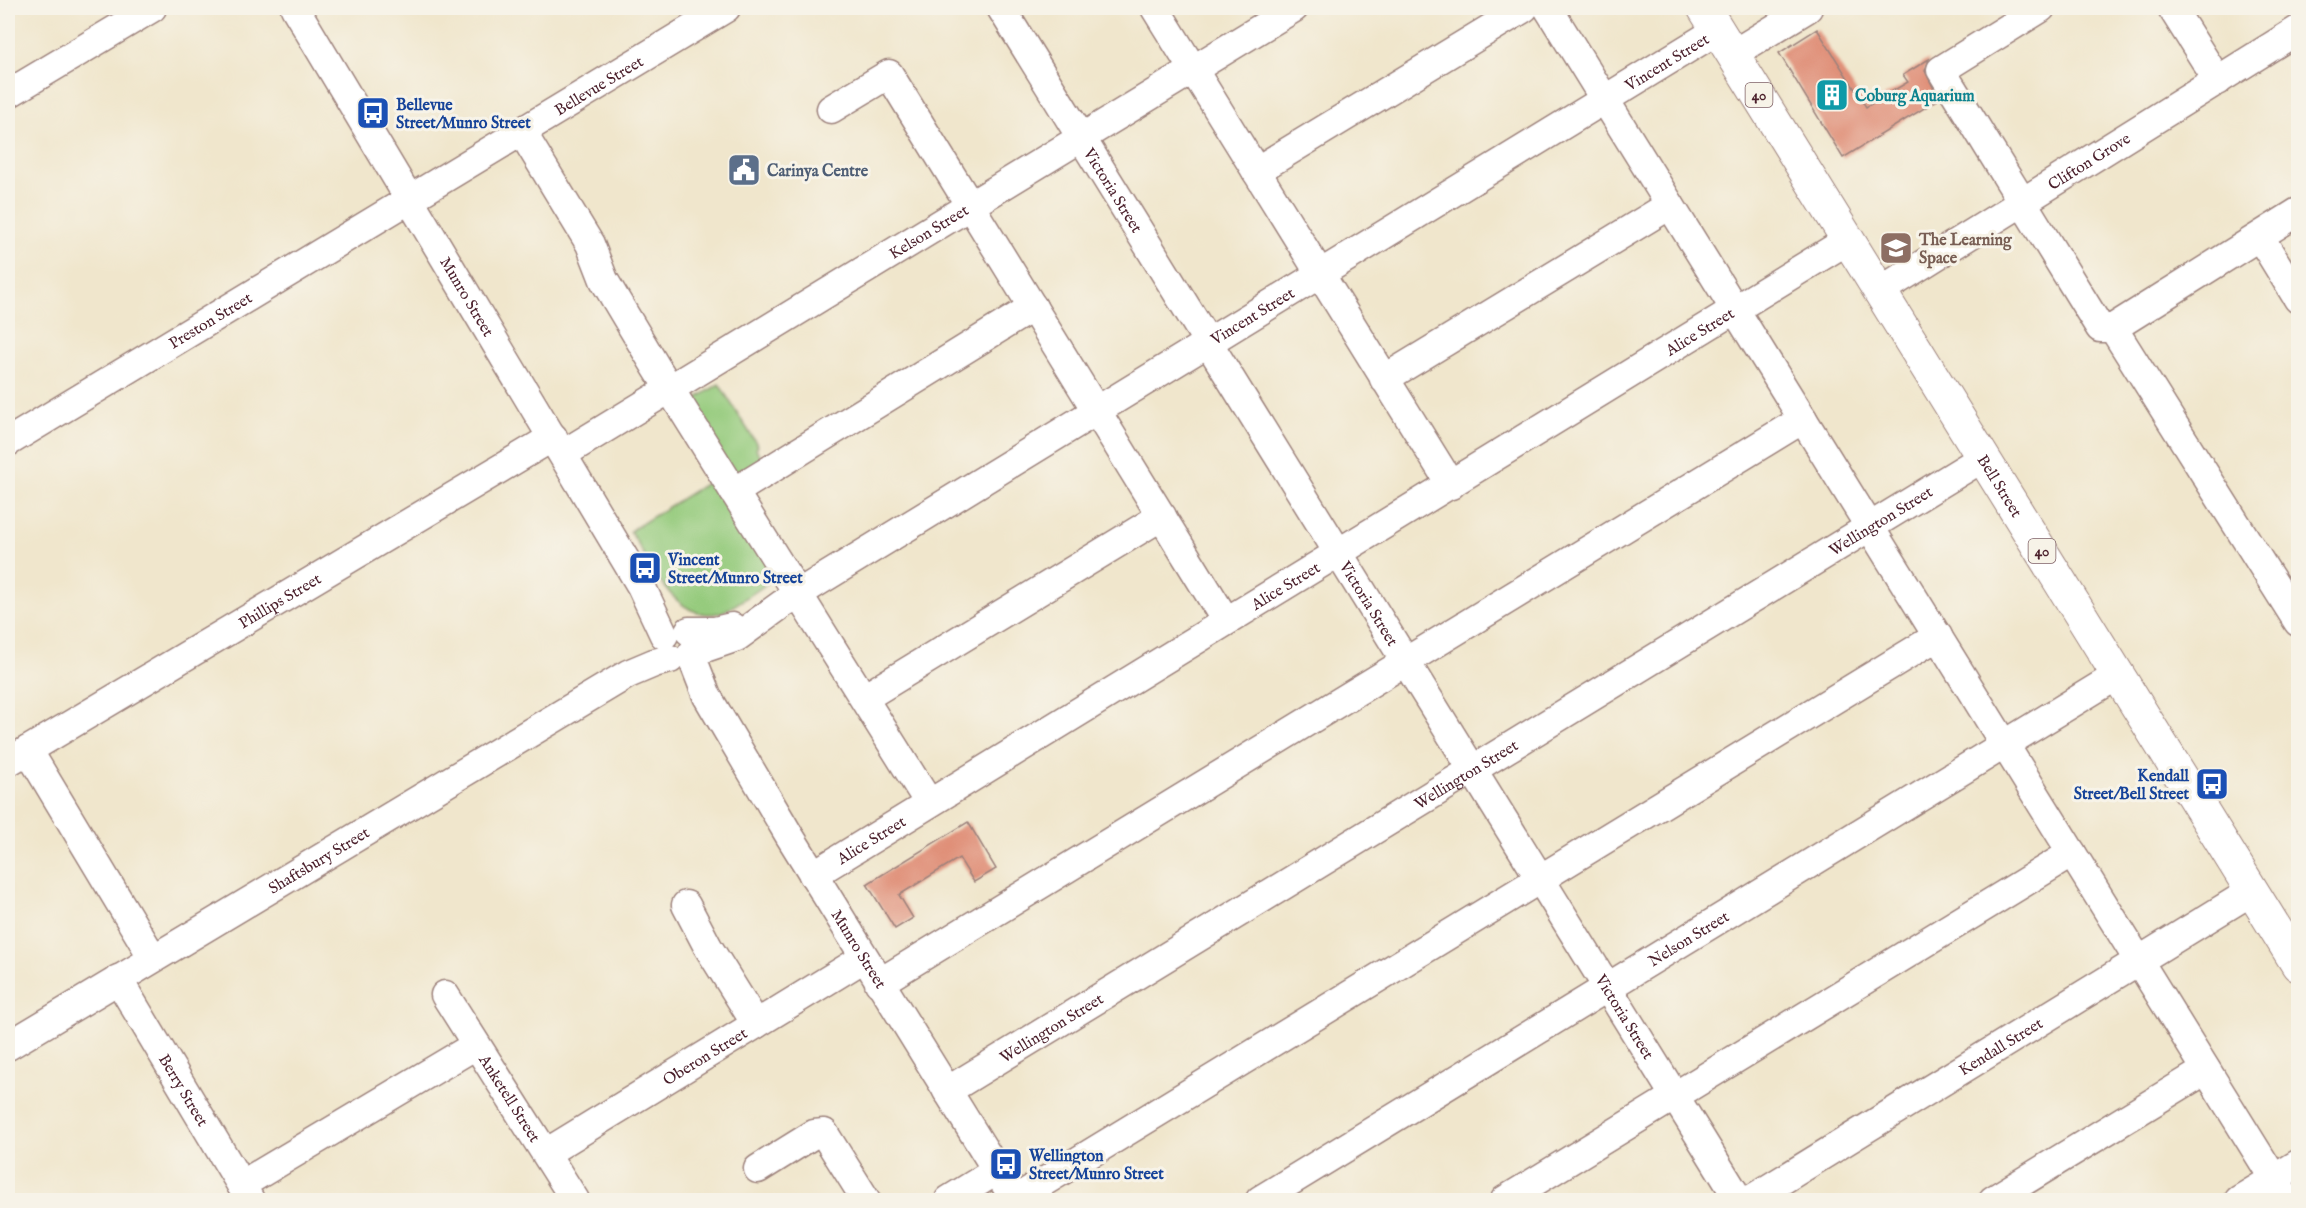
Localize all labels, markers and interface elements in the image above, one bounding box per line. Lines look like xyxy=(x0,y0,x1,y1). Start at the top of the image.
street label: Vincent Street xyxy=(1621,30,1714,97)
street label: Bellevue Street xyxy=(552,52,648,121)
building icon: Coburg Aquarium xyxy=(1814,77,1850,113)
road number: 40 xyxy=(1746,83,1772,107)
place label: Coburg Aquarium xyxy=(1855,87,1975,107)
bus stop icon: Bellevue Street/Munro Street xyxy=(355,95,391,131)
place label: Bellevue Street/Munro Street xyxy=(396,96,531,134)
street label: Clifton Grove xyxy=(2045,129,2135,196)
street label: Victoria Street xyxy=(1078,144,1146,237)
public building icon: Carinya Centre xyxy=(726,152,762,188)
place label: Carinya Centre xyxy=(767,162,869,182)
street label: Kelson Street xyxy=(886,201,973,265)
school or university icon: The Learning Space xyxy=(1878,230,1914,266)
place label: The Learning Space xyxy=(1918,231,2013,269)
street label: Munro Street xyxy=(434,254,498,341)
street label: Vincent Street xyxy=(1207,284,1299,351)
street label: Preston Street xyxy=(166,289,257,354)
street label: Alice Street xyxy=(1662,304,1739,362)
street label: Bell Street xyxy=(1972,452,2026,522)
street label: Wellington Street xyxy=(1826,483,1937,561)
road number: 40 xyxy=(2028,539,2056,563)
bus stop icon: Vincent Street/Munro Street xyxy=(627,550,663,586)
place label: Vincent Street/Munro Street xyxy=(667,551,803,589)
street label: Victoria Street xyxy=(1334,557,1402,651)
street label: Alice Street xyxy=(1247,558,1325,616)
street label: Phillips Street xyxy=(236,569,326,634)
street label: Wellington Street xyxy=(1411,736,1523,815)
bus stop icon: Kendall Street/Bell Street xyxy=(2194,766,2230,802)
place label: Kendall Street/Bell Street xyxy=(2074,767,2190,805)
street label: Alice Street xyxy=(833,812,910,870)
street label: Shaftsbury Street xyxy=(265,823,374,899)
street label: Munro Street xyxy=(826,906,890,993)
street label: Nelson Street xyxy=(1645,907,1734,972)
street label: Victoria Street xyxy=(1589,971,1658,1064)
street label: Wellington Street xyxy=(997,990,1108,1068)
street label: Kendall Street xyxy=(1956,1014,2048,1081)
street label: Oberon Street xyxy=(660,1024,752,1091)
street label: Berry Street xyxy=(153,1051,212,1131)
street label: Anketell Street xyxy=(473,1051,544,1147)
bus stop icon: Wellington Street/Munro Street xyxy=(988,1146,1024,1182)
place label: Wellington Street/Munro Street xyxy=(1028,1147,1164,1185)

